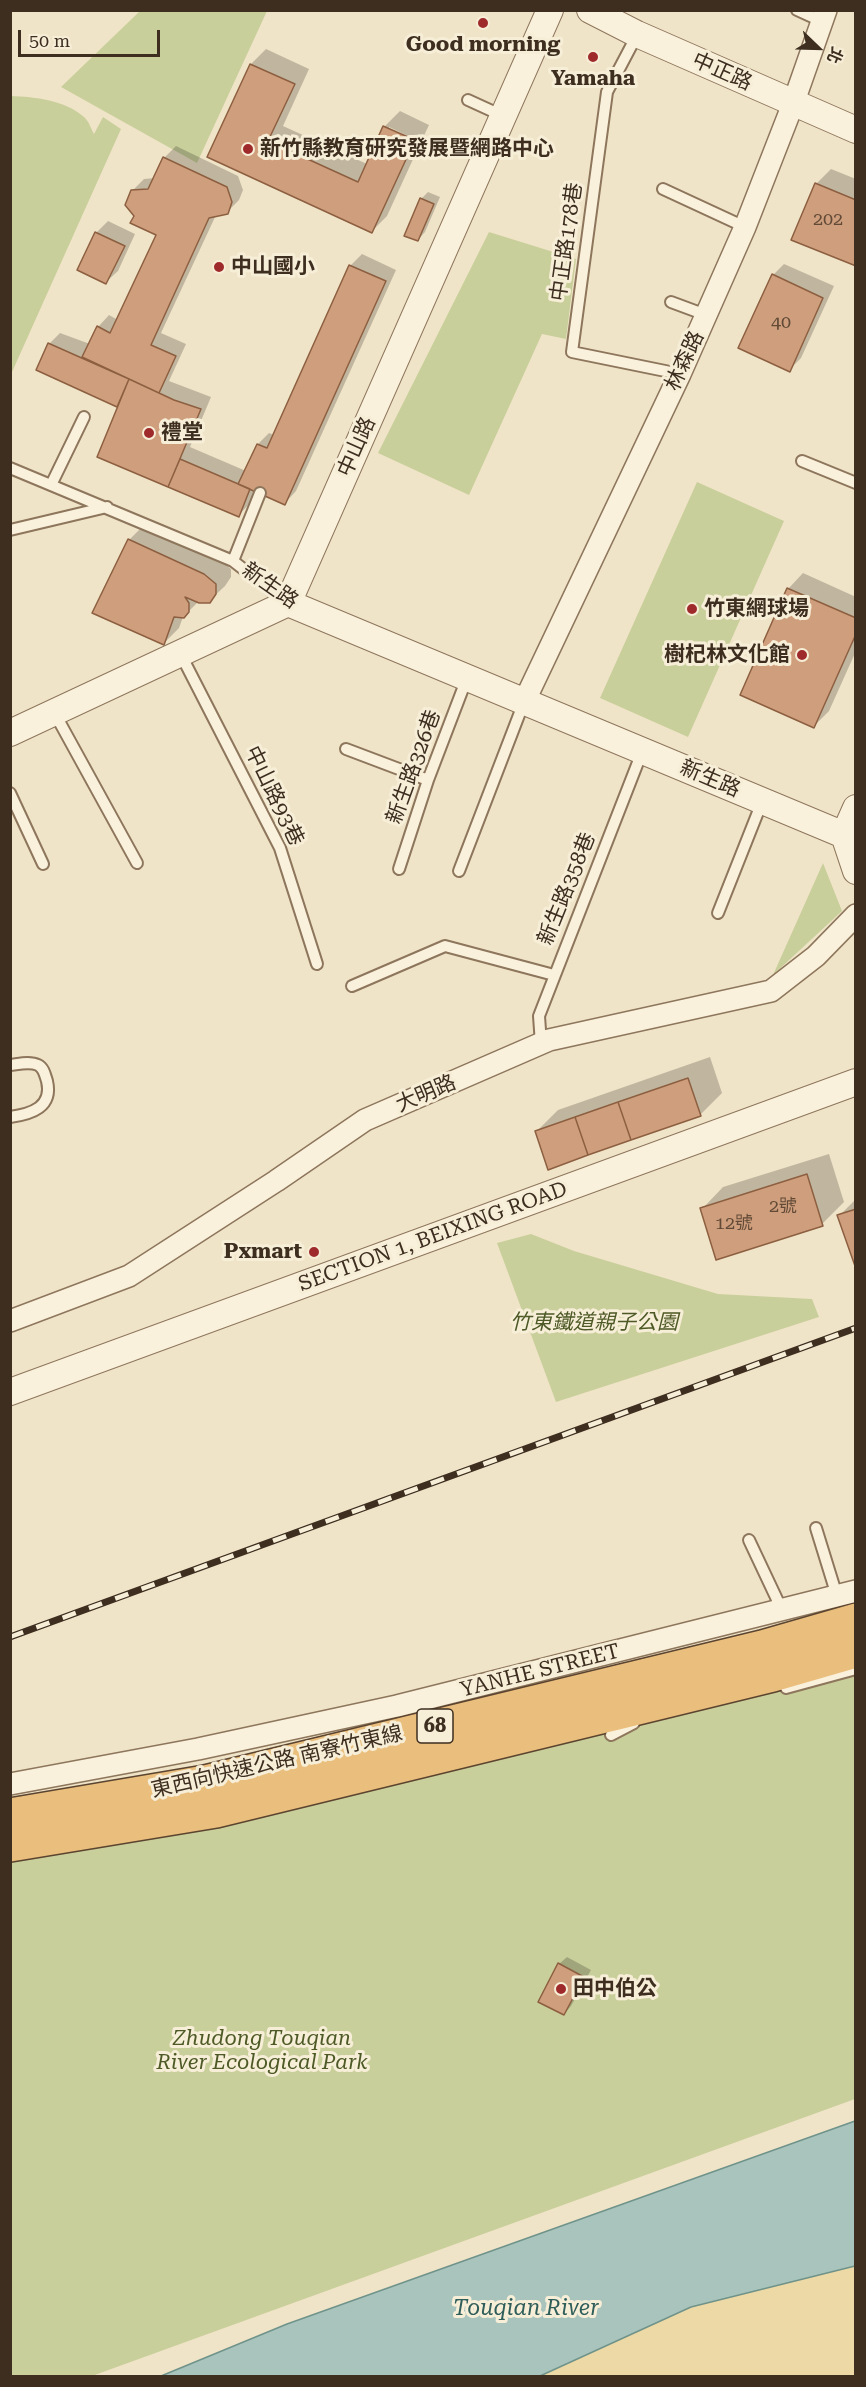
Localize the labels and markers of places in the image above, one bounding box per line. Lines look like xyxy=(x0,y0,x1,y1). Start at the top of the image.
marker: Good morning xyxy=(476,16,490,30)
place label: Good morning xyxy=(406,32,560,58)
marker: Yamaha xyxy=(586,50,600,64)
place label: Yamaha xyxy=(551,66,635,92)
place label: 新竹縣教育研究發展暨網路中心 xyxy=(260,136,554,162)
marker: 新竹縣教育研究發展暨網路中心 xyxy=(241,142,255,156)
place label: 中山國小 xyxy=(231,254,315,280)
marker: 中山國小 xyxy=(212,260,226,274)
place label: 禮堂 xyxy=(161,420,203,446)
marker: 禮堂 xyxy=(142,426,156,440)
place label: 竹東網球場 xyxy=(704,596,809,622)
marker: 竹東網球場 xyxy=(685,602,699,616)
place label: 樹杞林文化館 xyxy=(664,642,790,668)
marker: 樹杞林文化館 xyxy=(795,648,809,662)
place label: Pxmart xyxy=(224,1239,302,1265)
marker: Pxmart xyxy=(307,1245,321,1259)
place label: 田中伯公 xyxy=(573,1976,657,2002)
marker: 田中伯公 xyxy=(554,1982,568,1996)

